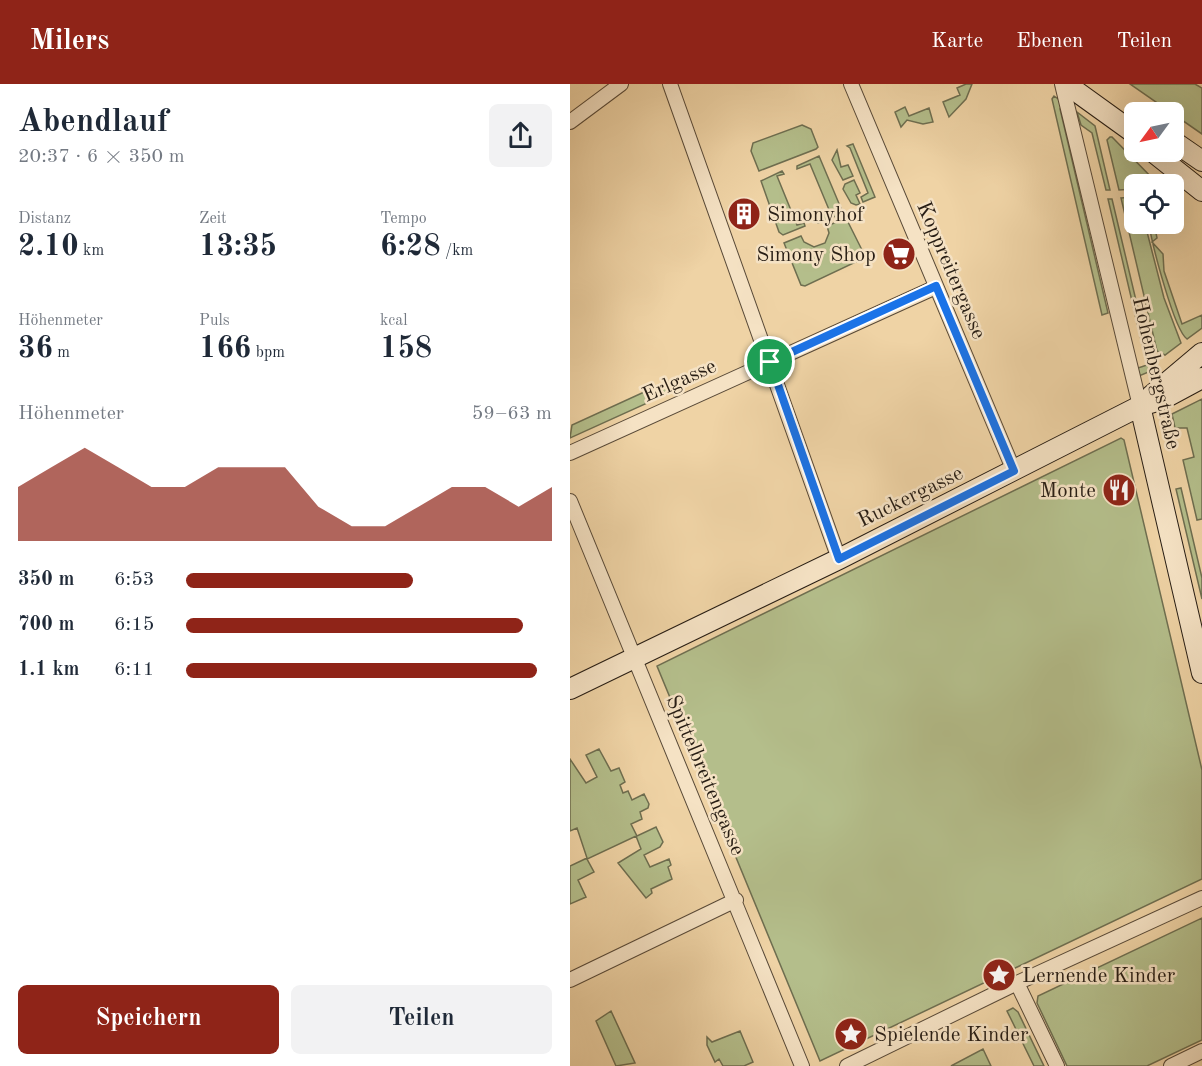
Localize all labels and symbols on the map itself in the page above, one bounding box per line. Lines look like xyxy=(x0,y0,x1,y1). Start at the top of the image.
north arrow xyxy=(1124,102,1184,162)
building icon: Simonyhof xyxy=(726,196,762,232)
street label: Koppreitergasse xyxy=(912,199,989,342)
place label: Simonyhof xyxy=(767,205,865,226)
supermarket icon: Simony Shop xyxy=(881,236,917,272)
place label: Simony Shop xyxy=(756,245,876,266)
street label: Hohenbergstraße xyxy=(1128,295,1183,452)
pin xyxy=(744,336,795,387)
street label: Erlgasse xyxy=(640,356,720,407)
street label: Ruckergasse xyxy=(855,463,967,532)
restaurant icon: Monte xyxy=(1101,472,1137,508)
place label: Monte xyxy=(1040,481,1096,502)
street label: Spittelbreitengasse xyxy=(661,692,748,859)
place icon: Lernende Kinder xyxy=(981,957,1017,993)
place label: Lernende Kinder xyxy=(1022,966,1176,987)
place icon: Spielende Kinder xyxy=(833,1016,869,1052)
place label: Spielende Kinder xyxy=(874,1025,1029,1046)

